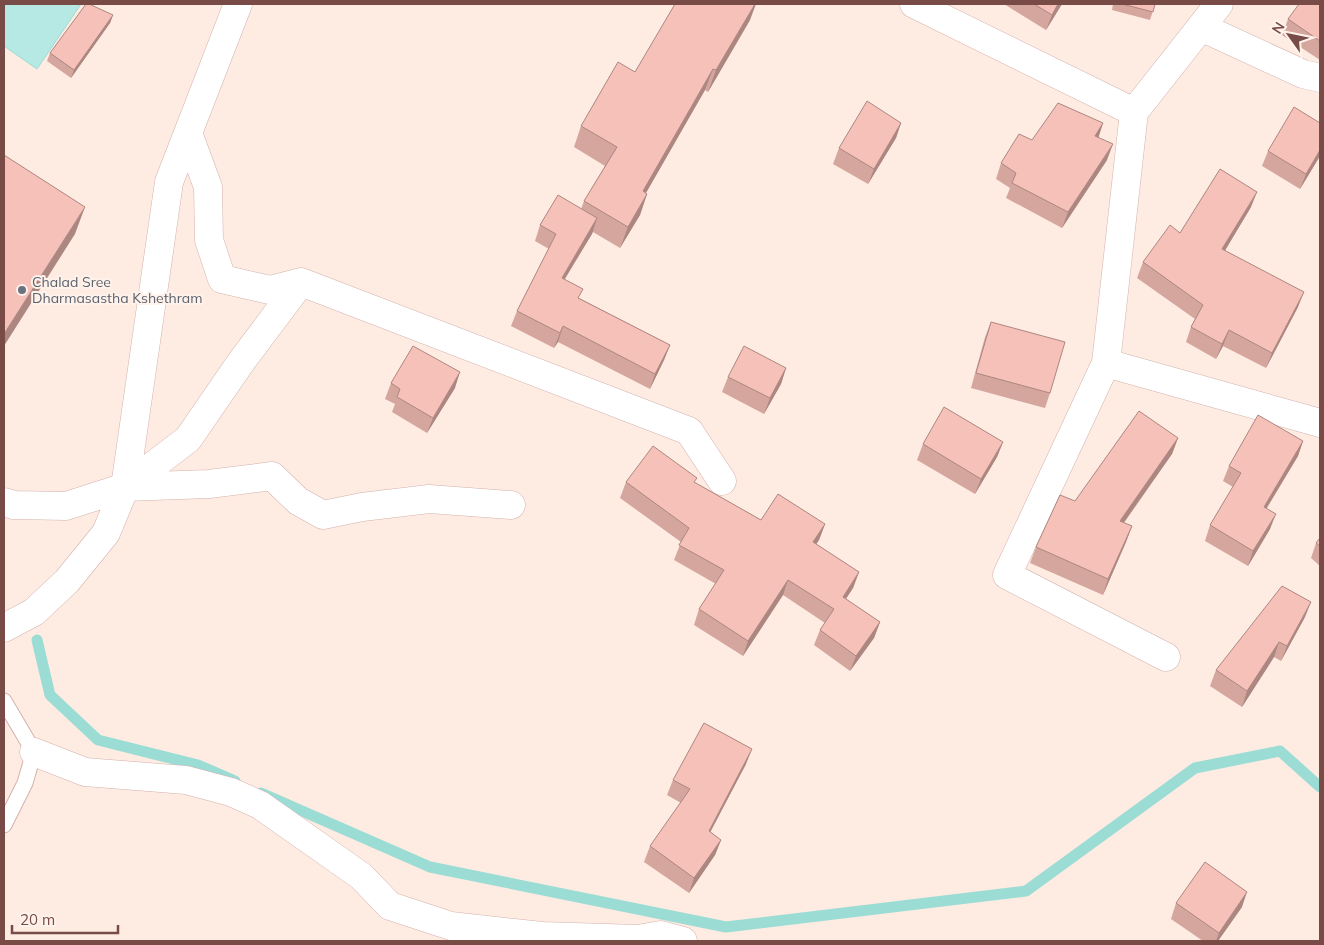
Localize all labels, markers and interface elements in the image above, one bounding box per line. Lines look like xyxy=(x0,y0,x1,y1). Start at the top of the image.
north arrow xyxy=(1264,10,1314,60)
text: N xyxy=(1268,19,1289,37)
place label: Chalad Sree Dharmasastha Kshethram xyxy=(32,273,203,307)
marker: Chalad Sree Dharmasastha Kshethram xyxy=(16,284,28,296)
scale bar xyxy=(12,902,119,934)
text: 20 m xyxy=(20,910,55,929)

